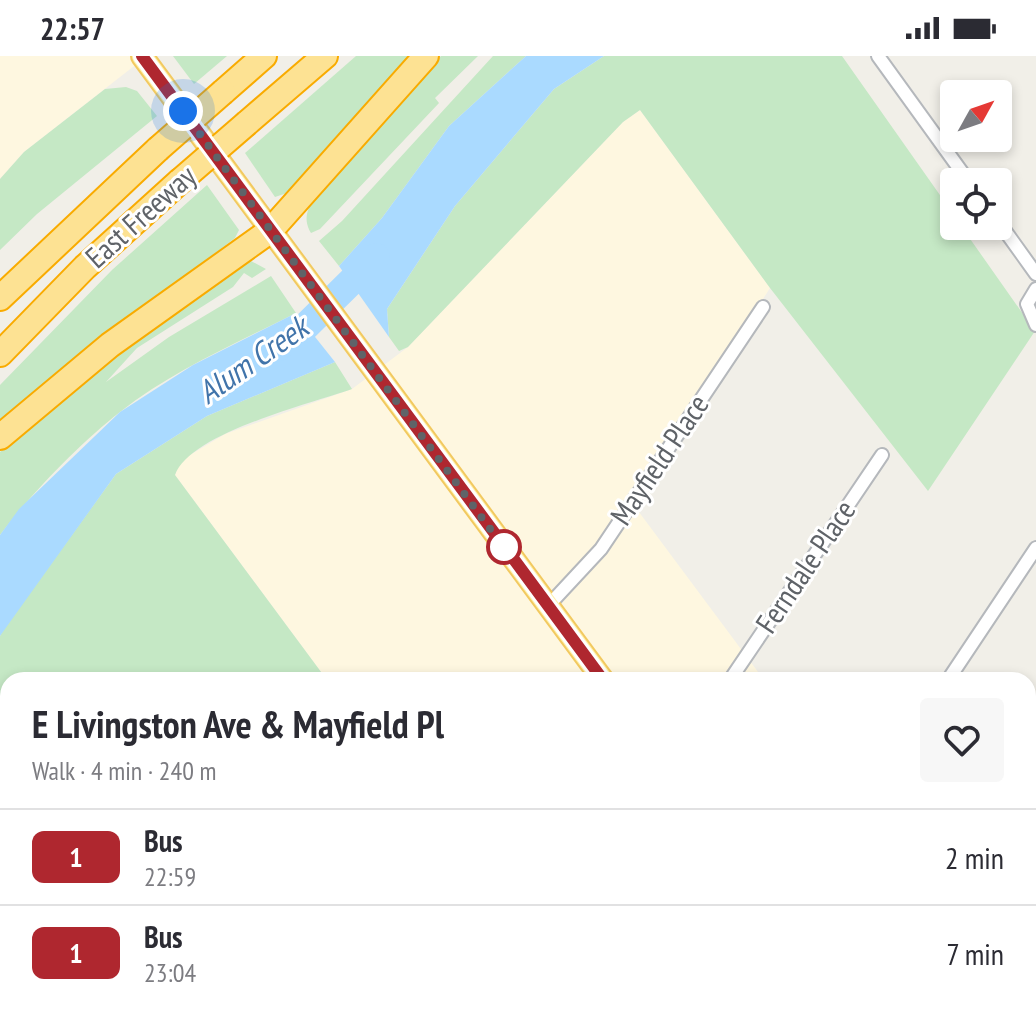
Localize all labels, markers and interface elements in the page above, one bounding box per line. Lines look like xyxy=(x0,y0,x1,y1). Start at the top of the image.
text: 22:57 xyxy=(40,9,105,48)
north arrow xyxy=(940,80,1012,152)
map controls xyxy=(940,80,1012,240)
your location xyxy=(163,91,203,131)
street label: East Freeway xyxy=(77,156,204,276)
button: locate xyxy=(940,168,1012,240)
water label: Alum Creek xyxy=(189,304,319,412)
street label: Mayfield Place xyxy=(601,386,717,532)
street label: Ferndale Place xyxy=(746,492,863,640)
unlabelled marker xyxy=(487,530,521,564)
button: heart xyxy=(920,698,1004,782)
text: E Livingston Ave & Mayfield Pl xyxy=(32,699,444,748)
text: Walk · 4 min · 240 m xyxy=(32,754,216,787)
text: Bus xyxy=(144,821,183,860)
text: 1 xyxy=(69,838,83,875)
text: 2 min xyxy=(945,838,1004,877)
text: 22:59 xyxy=(144,860,196,893)
text: Bus xyxy=(144,917,183,956)
text: 1 xyxy=(69,934,83,971)
text: 7 min xyxy=(946,934,1004,973)
text: 23:04 xyxy=(144,956,196,989)

